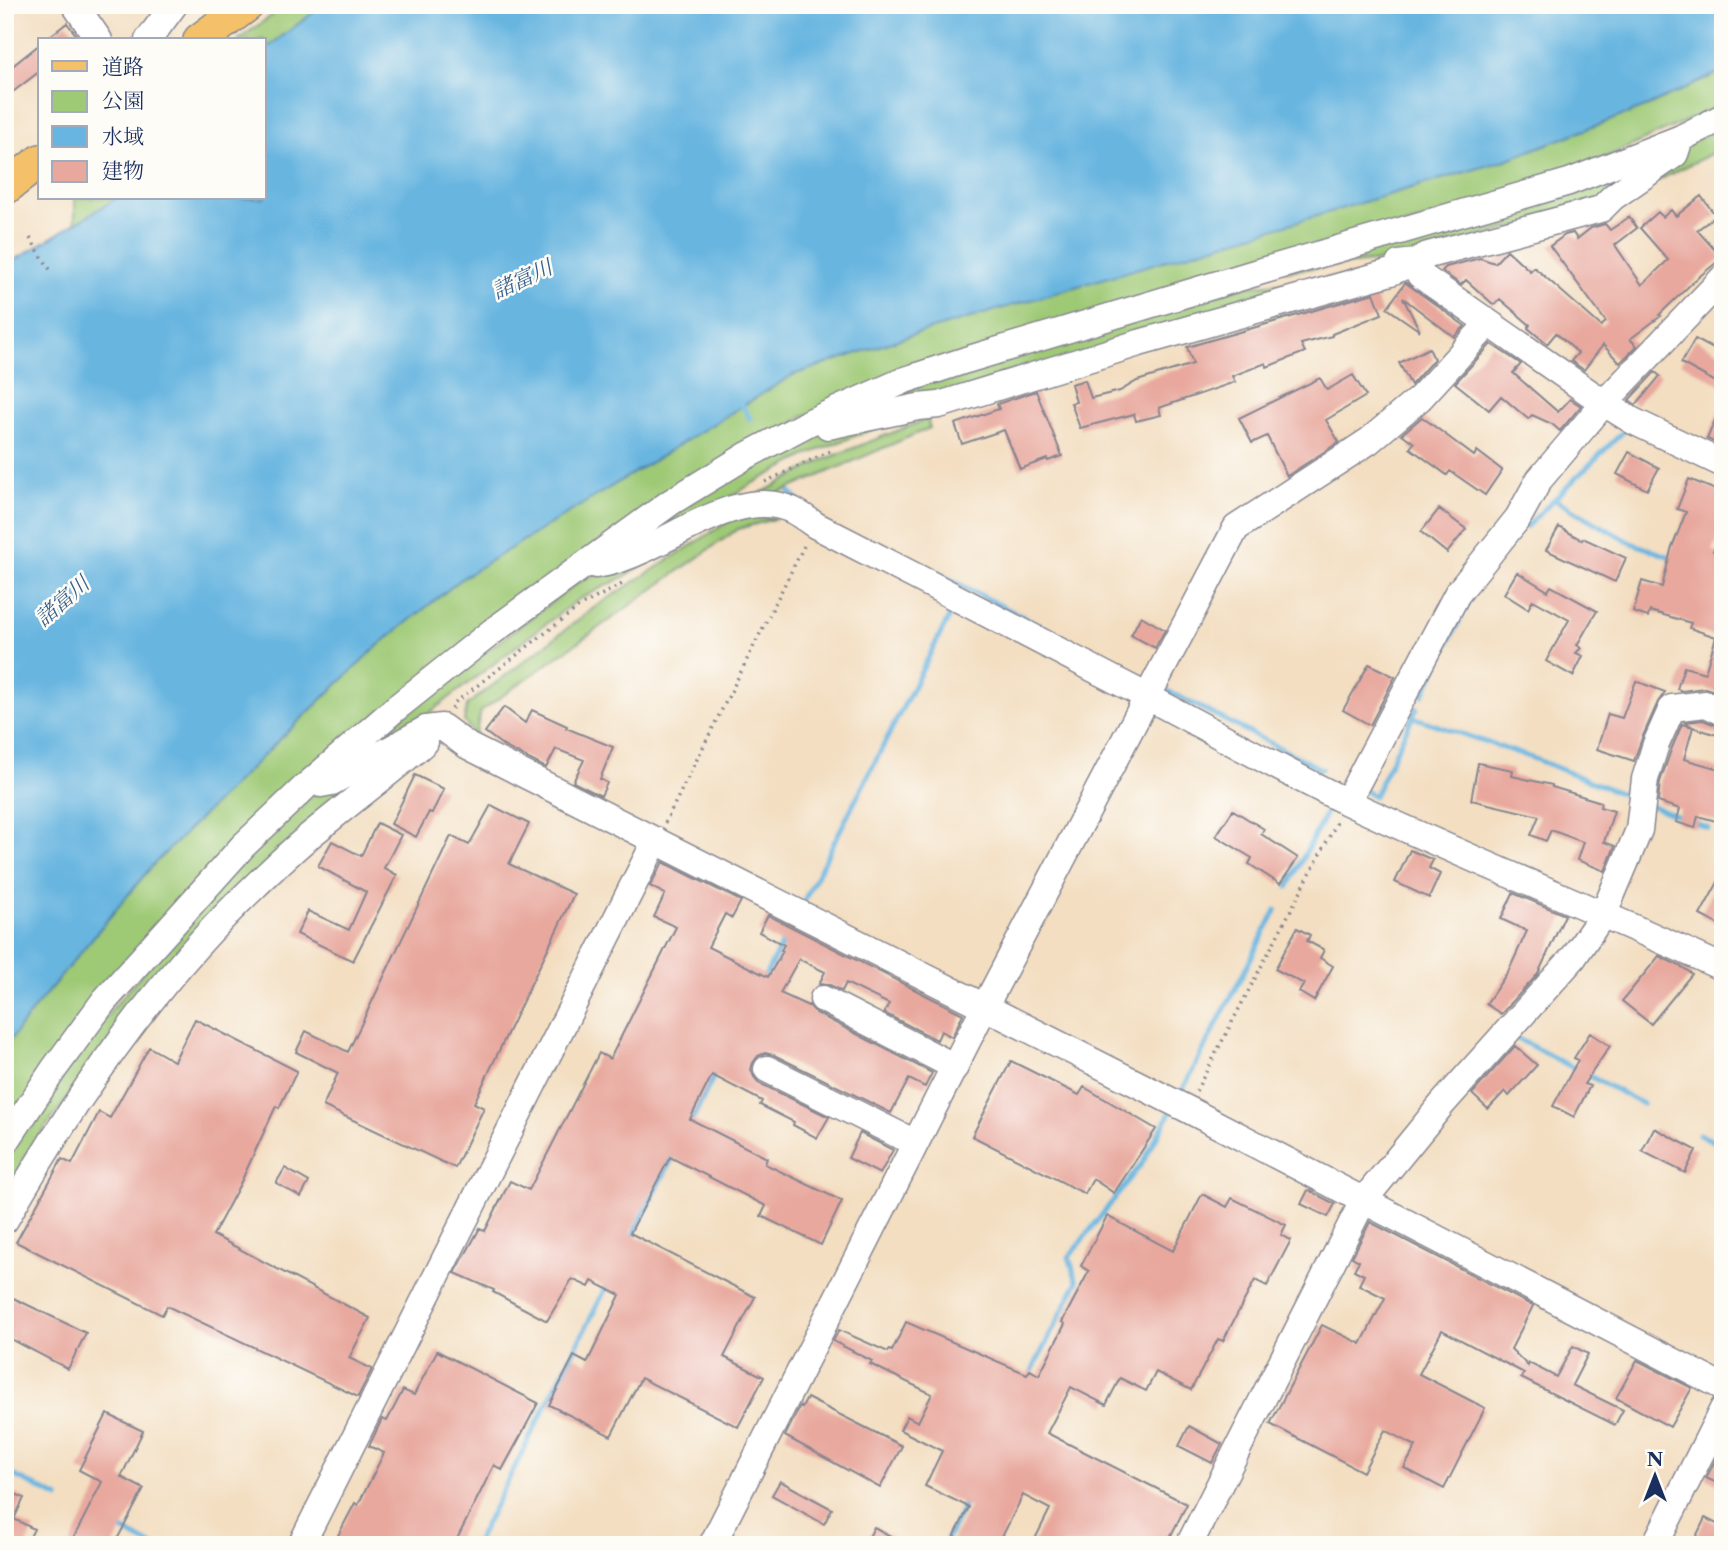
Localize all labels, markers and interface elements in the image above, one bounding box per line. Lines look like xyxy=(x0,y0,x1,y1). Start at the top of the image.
legend xyxy=(38,38,266,200)
text: 道路 xyxy=(102,54,144,79)
text: 公園 xyxy=(102,88,144,113)
text: 水域 xyxy=(102,124,144,149)
text: 建物 xyxy=(102,158,144,183)
water label: 諸富川 xyxy=(488,254,558,304)
water label: 諸富川 xyxy=(30,570,95,631)
north arrow xyxy=(1620,1442,1690,1512)
text: N xyxy=(1647,1448,1663,1471)

